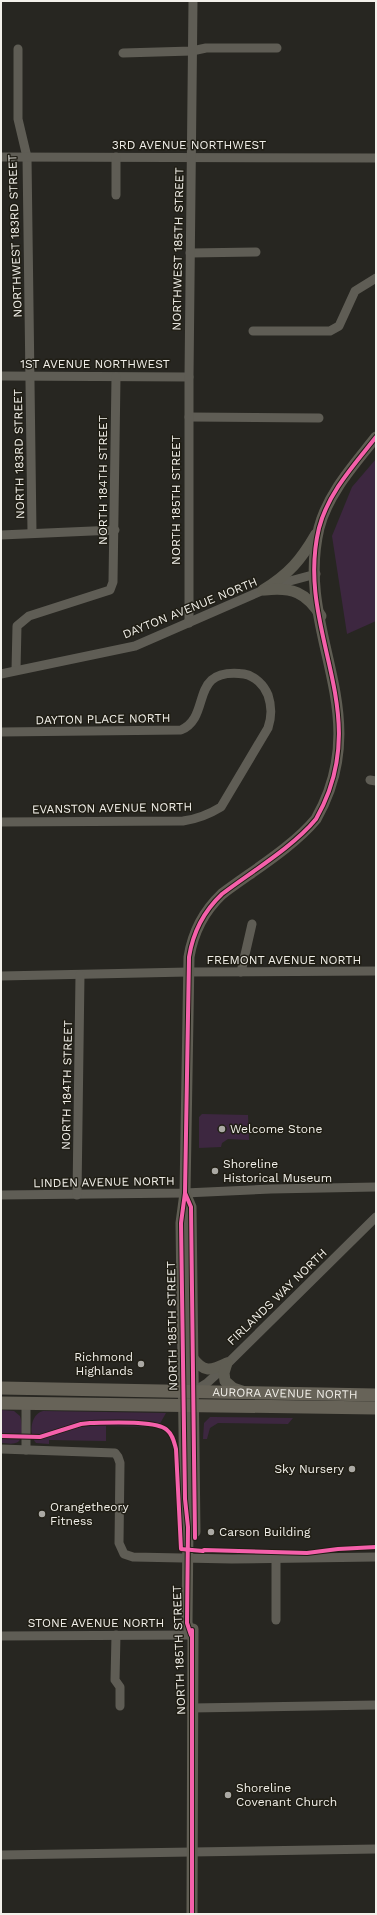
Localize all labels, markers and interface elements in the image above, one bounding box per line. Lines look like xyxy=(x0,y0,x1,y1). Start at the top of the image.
street label: 3RD AVENUE NORTHWEST xyxy=(112,138,266,152)
street label: NORTHWEST 183RD STREET xyxy=(5,154,25,318)
street label: NORTHWEST 185TH STREET xyxy=(170,167,186,331)
street label: 1ST AVENUE NORTHWEST xyxy=(20,357,170,371)
street label: NORTH 183RD STREET xyxy=(11,389,27,519)
street label: NORTH 184TH STREET xyxy=(96,415,110,545)
street label: NORTH 185TH STREET xyxy=(169,435,183,565)
street label: DAYTON AVENUE NORTH xyxy=(121,575,259,641)
street label: DAYTON PLACE NORTH xyxy=(35,711,171,727)
street label: EVANSTON AVENUE NORTH xyxy=(32,800,192,816)
street label: FREMONT AVENUE NORTH xyxy=(207,953,361,967)
street label: NORTH 184TH STREET xyxy=(59,1020,75,1150)
place label: Welcome Stone xyxy=(230,1122,322,1136)
marker: Welcome Stone xyxy=(217,1124,227,1134)
place label: Shoreline Historical Museum xyxy=(223,1157,332,1185)
marker: Shoreline Historical Museum xyxy=(210,1166,220,1176)
street label: LINDEN AVENUE NORTH xyxy=(33,1174,175,1190)
street label: FIRLANDS WAY NORTH xyxy=(224,1246,330,1348)
street label: NORTH 185TH STREET xyxy=(164,1261,180,1391)
place label: Richmond Highlands xyxy=(74,1350,133,1378)
marker: Richmond Highlands xyxy=(136,1359,146,1369)
street label: AURORA AVENUE NORTH xyxy=(212,1385,358,1402)
place label: Sky Nursery xyxy=(274,1462,345,1476)
marker: Sky Nursery xyxy=(347,1464,357,1474)
place label: Orangetheory Fitness xyxy=(50,1500,129,1528)
marker: Orangetheory Fitness xyxy=(37,1509,47,1519)
place label: Carson Building xyxy=(219,1525,311,1539)
marker: Carson Building xyxy=(206,1527,216,1537)
street label: NORTH 185TH STREET xyxy=(170,1585,188,1715)
street label: STONE AVENUE NORTH xyxy=(28,1616,164,1630)
place label: Shoreline Covenant Church xyxy=(236,1781,337,1809)
marker: Shoreline Covenant Church xyxy=(223,1790,233,1800)

